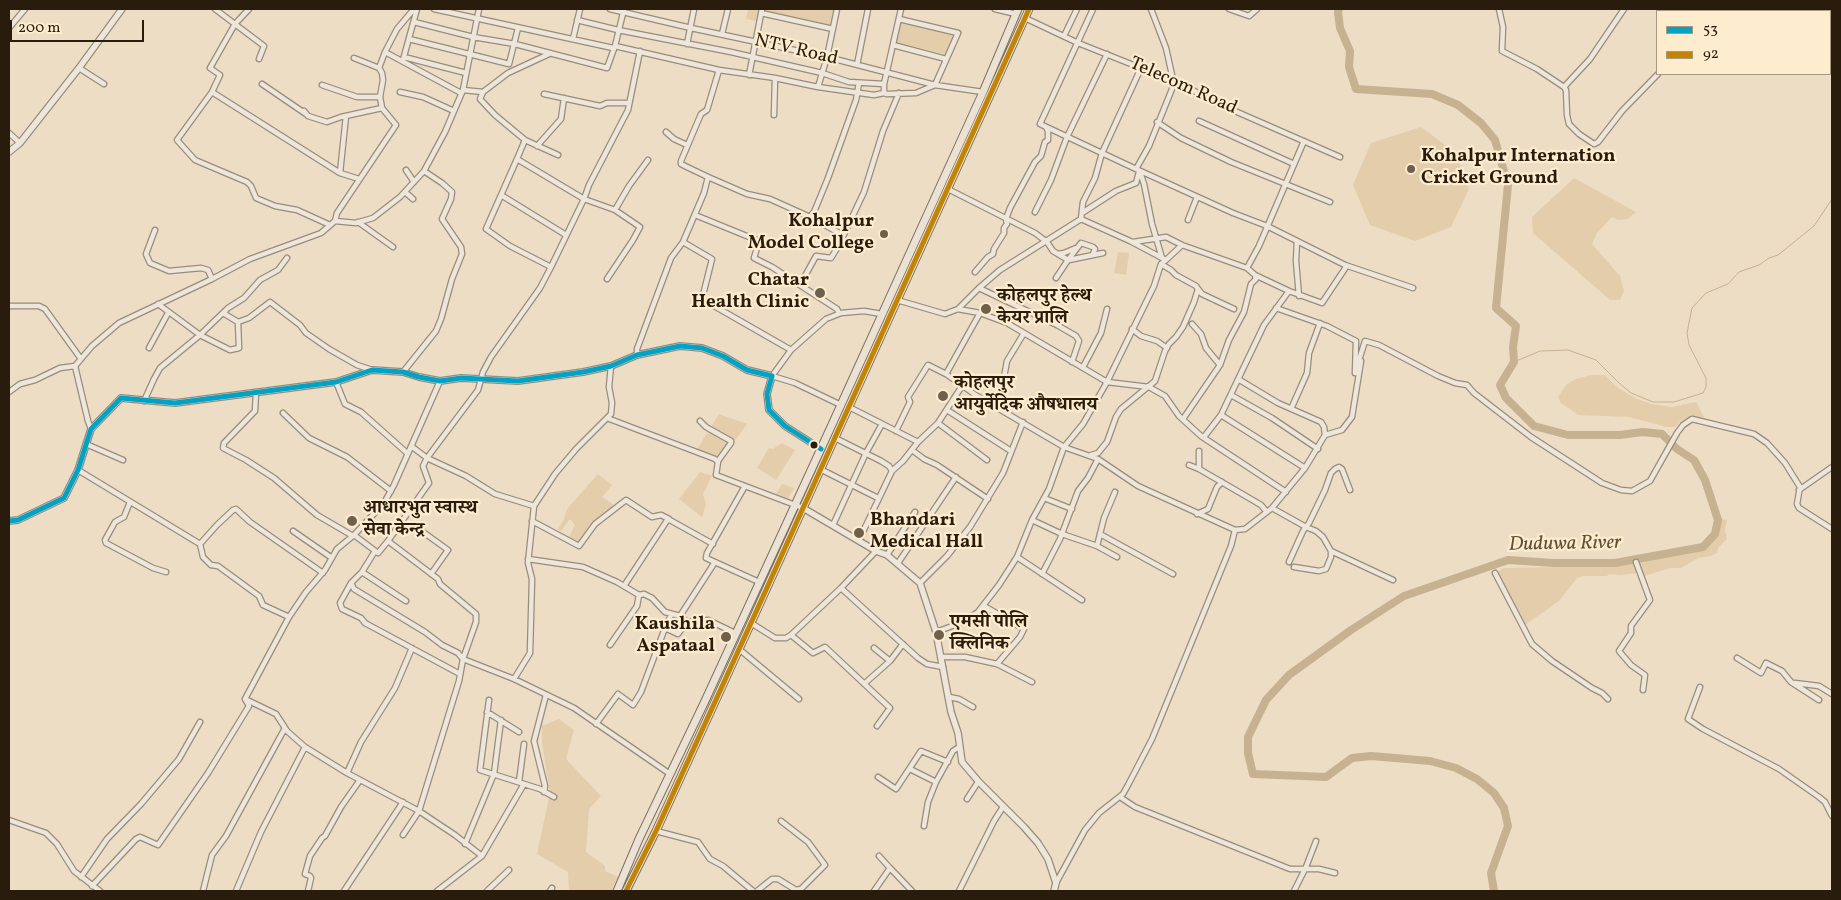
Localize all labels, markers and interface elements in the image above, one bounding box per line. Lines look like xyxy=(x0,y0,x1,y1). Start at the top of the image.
scale bar xyxy=(12,10,146,42)
legend xyxy=(1656,10,1831,75)
text: 200 m xyxy=(18,18,61,39)
text: 53 xyxy=(1703,19,1718,40)
street label: NTV Road xyxy=(752,30,840,72)
text: 92 xyxy=(1703,44,1719,65)
street label: Telecom Road xyxy=(1126,53,1240,121)
place label: Kohalpur Internation Cricket Ground xyxy=(1421,147,1615,191)
marker: Kohalpur Internation Cricket Ground xyxy=(1405,163,1417,175)
place label: Kohalpur Model College xyxy=(748,212,874,256)
marker: Kohalpur Model College xyxy=(878,228,890,240)
place label: Chatar Health Clinic xyxy=(691,271,809,315)
marker: Chatar Health Clinic xyxy=(813,286,827,300)
place label: कोहलपुर हेल्थ केयर प्रालि xyxy=(997,287,1091,331)
marker: कोहलपुर हेल्थ केयर प्रालि xyxy=(979,302,993,316)
place label: कोहलपुर आयुर्वेदिक औषधालय xyxy=(954,374,1098,418)
marker: कोहलपुर आयुर्वेदिक औषधालय xyxy=(936,389,950,403)
unlabelled marker xyxy=(809,440,819,450)
place label: आधारभुत स्वास्थ सेवा केन्द्र xyxy=(363,499,477,543)
place label: Bhandari Medical Hall xyxy=(870,511,983,555)
marker: आधारभुत स्वास्थ सेवा केन्द्र xyxy=(345,514,359,528)
marker: Bhandari Medical Hall xyxy=(852,526,866,540)
water label: Duduwa River xyxy=(1508,532,1622,558)
place label: एमसी पोलि क्लिनिक xyxy=(950,613,1028,657)
place label: Kaushila Aspataal xyxy=(635,615,715,659)
marker: एमसी पोलि क्लिनिक xyxy=(932,628,946,642)
marker: Kaushila Aspataal xyxy=(719,630,733,644)

